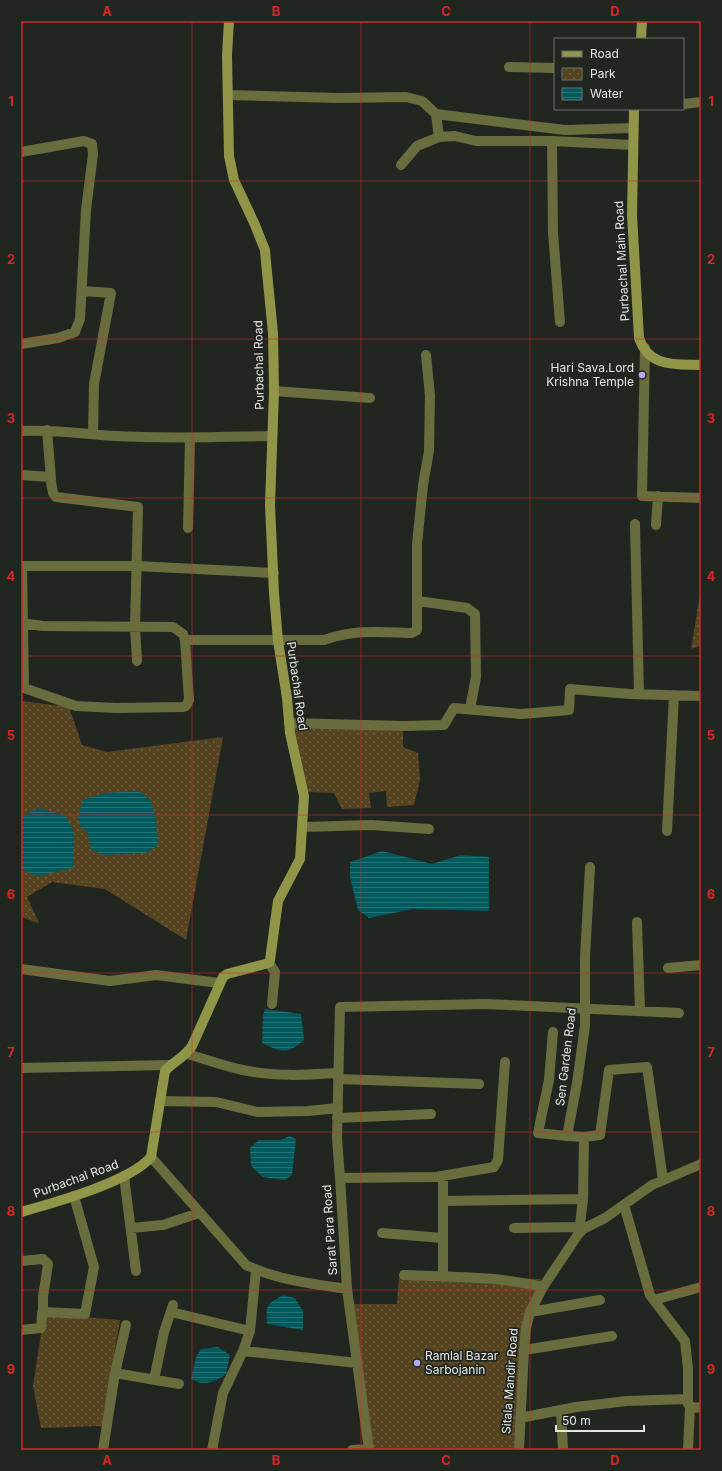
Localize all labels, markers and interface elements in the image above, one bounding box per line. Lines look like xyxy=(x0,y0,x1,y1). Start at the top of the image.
text: A xyxy=(102,3,112,19)
text: B xyxy=(272,3,281,19)
text: C xyxy=(441,3,451,19)
text: D xyxy=(610,3,620,19)
legend xyxy=(554,38,684,110)
text: Road xyxy=(590,46,619,61)
text: Park xyxy=(590,66,616,81)
text: Water xyxy=(590,86,624,101)
text: 1 xyxy=(8,93,14,109)
text: 1 xyxy=(708,93,714,109)
street label: Purbachal Main Road xyxy=(611,200,632,322)
text: 2 xyxy=(7,251,15,267)
text: 2 xyxy=(707,251,715,267)
street label: Purbachal Road xyxy=(250,320,267,410)
place label: Hari Sava.Lord Krishna Temple xyxy=(546,360,634,389)
marker: Hari Sava.Lord Krishna Temple xyxy=(637,370,647,380)
text: 3 xyxy=(7,410,15,426)
text: 3 xyxy=(707,410,715,426)
text: 4 xyxy=(7,568,16,584)
text: 4 xyxy=(707,568,716,584)
street label: Purbachal Road xyxy=(284,641,311,731)
text: 5 xyxy=(7,727,15,743)
text: 5 xyxy=(707,727,715,743)
text: 6 xyxy=(7,886,15,902)
text: 6 xyxy=(707,886,715,902)
street label: Sen Garden Road xyxy=(552,1007,579,1107)
text: 7 xyxy=(7,1044,15,1060)
text: 7 xyxy=(707,1044,715,1060)
street label: Purbachal Road xyxy=(31,1156,120,1201)
street label: Sarat Para Road xyxy=(319,1184,340,1276)
text: 8 xyxy=(7,1203,15,1219)
text: 8 xyxy=(707,1203,715,1219)
street label: Sitala Mandir Road xyxy=(498,1328,521,1434)
place label: Ramlal Bazar Sarbojanin xyxy=(425,1348,499,1377)
marker: Ramlal Bazar Sarbojanin xyxy=(412,1358,422,1368)
text: 9 xyxy=(7,1361,15,1377)
text: 9 xyxy=(707,1361,715,1377)
scale bar xyxy=(556,1407,644,1433)
text: 50 m xyxy=(562,1413,591,1428)
text: A xyxy=(102,1452,112,1468)
text: B xyxy=(272,1452,281,1468)
text: C xyxy=(441,1452,451,1468)
text: D xyxy=(610,1452,620,1468)

